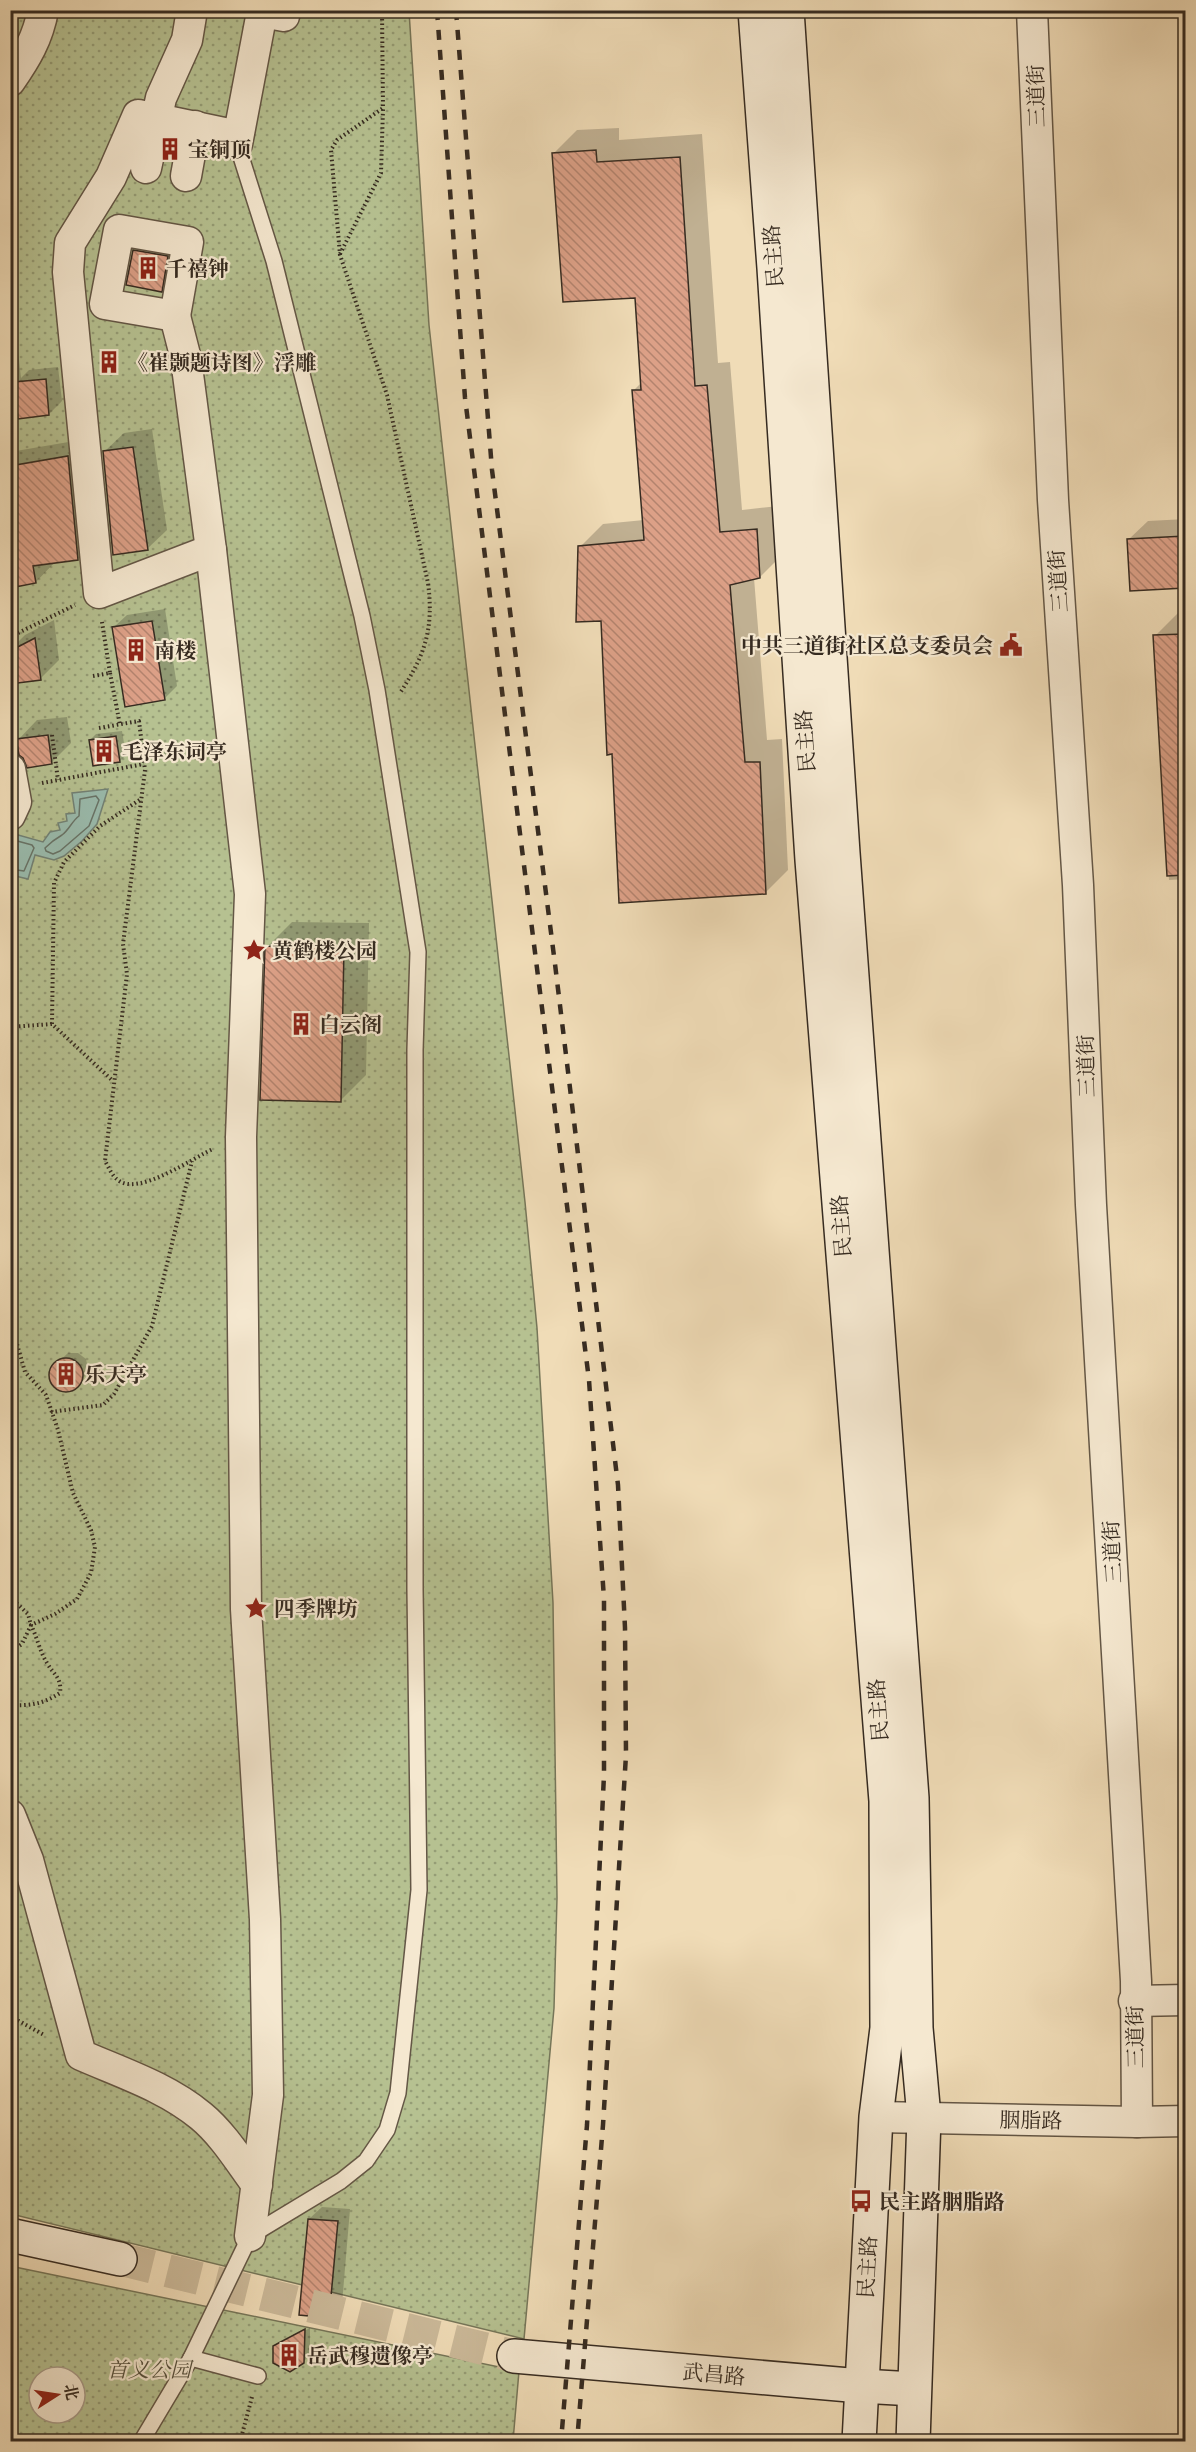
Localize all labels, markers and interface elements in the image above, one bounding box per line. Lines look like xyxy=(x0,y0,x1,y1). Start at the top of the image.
street label: 三道街 xyxy=(1022,64,1050,128)
building icon: 宝铜顶 xyxy=(157,136,183,162)
place label: 宝铜顶 xyxy=(188,137,251,162)
street label: 民主路 xyxy=(758,224,788,288)
building icon: 千禧钟 xyxy=(135,255,161,281)
place label: 千禧钟 xyxy=(166,256,229,281)
building icon: 《崔颢题诗图》浮雕 xyxy=(96,349,122,375)
place label: 《崔颢题诗图》浮雕 xyxy=(127,350,317,375)
street label: 三道街 xyxy=(1043,549,1073,613)
public building icon: 中共三道街社区总支委员会 xyxy=(998,632,1024,658)
place label: 中共三道街社区总支委员会 xyxy=(741,633,993,658)
building icon: 南楼 xyxy=(123,637,149,663)
place label: 南楼 xyxy=(154,638,196,663)
street label: 民主路 xyxy=(790,709,820,773)
building icon: 毛泽东词亭 xyxy=(91,738,117,764)
place label: 毛泽东词亭 xyxy=(122,739,227,764)
place icon: 黄鹤楼公园 xyxy=(241,937,267,963)
place label: 黄鹤楼公园 xyxy=(272,938,377,963)
building icon: 白云阁 xyxy=(288,1011,314,1037)
place label: 白云阁 xyxy=(319,1012,382,1037)
street label: 三道街 xyxy=(1072,1034,1100,1098)
street label: 民主路 xyxy=(826,1194,856,1258)
building icon: 乐天亭 xyxy=(53,1361,79,1387)
place label: 乐天亭 xyxy=(84,1362,147,1387)
street label: 三道街 xyxy=(1098,1520,1126,1584)
place icon: 四季牌坊 xyxy=(243,1595,269,1621)
place label: 四季牌坊 xyxy=(274,1596,358,1621)
street label: 民主路 xyxy=(863,1678,893,1742)
street label: 三道街 xyxy=(1122,2005,1148,2069)
street label: 胭脂路 xyxy=(999,2107,1063,2133)
bus stop icon: 民主路胭脂路 xyxy=(848,2188,874,2214)
place label: 民主路胭脂路 xyxy=(879,2189,1005,2214)
street label: 民主路 xyxy=(853,2235,881,2299)
building icon: 岳武穆遗像亭 xyxy=(276,2342,302,2368)
place label: 岳武穆遗像亭 xyxy=(307,2343,433,2368)
park label: 首义公园 xyxy=(107,2357,194,2382)
street label: 武昌路 xyxy=(682,2359,746,2389)
north arrow xyxy=(27,2365,87,2425)
text: 北 xyxy=(60,2382,83,2402)

